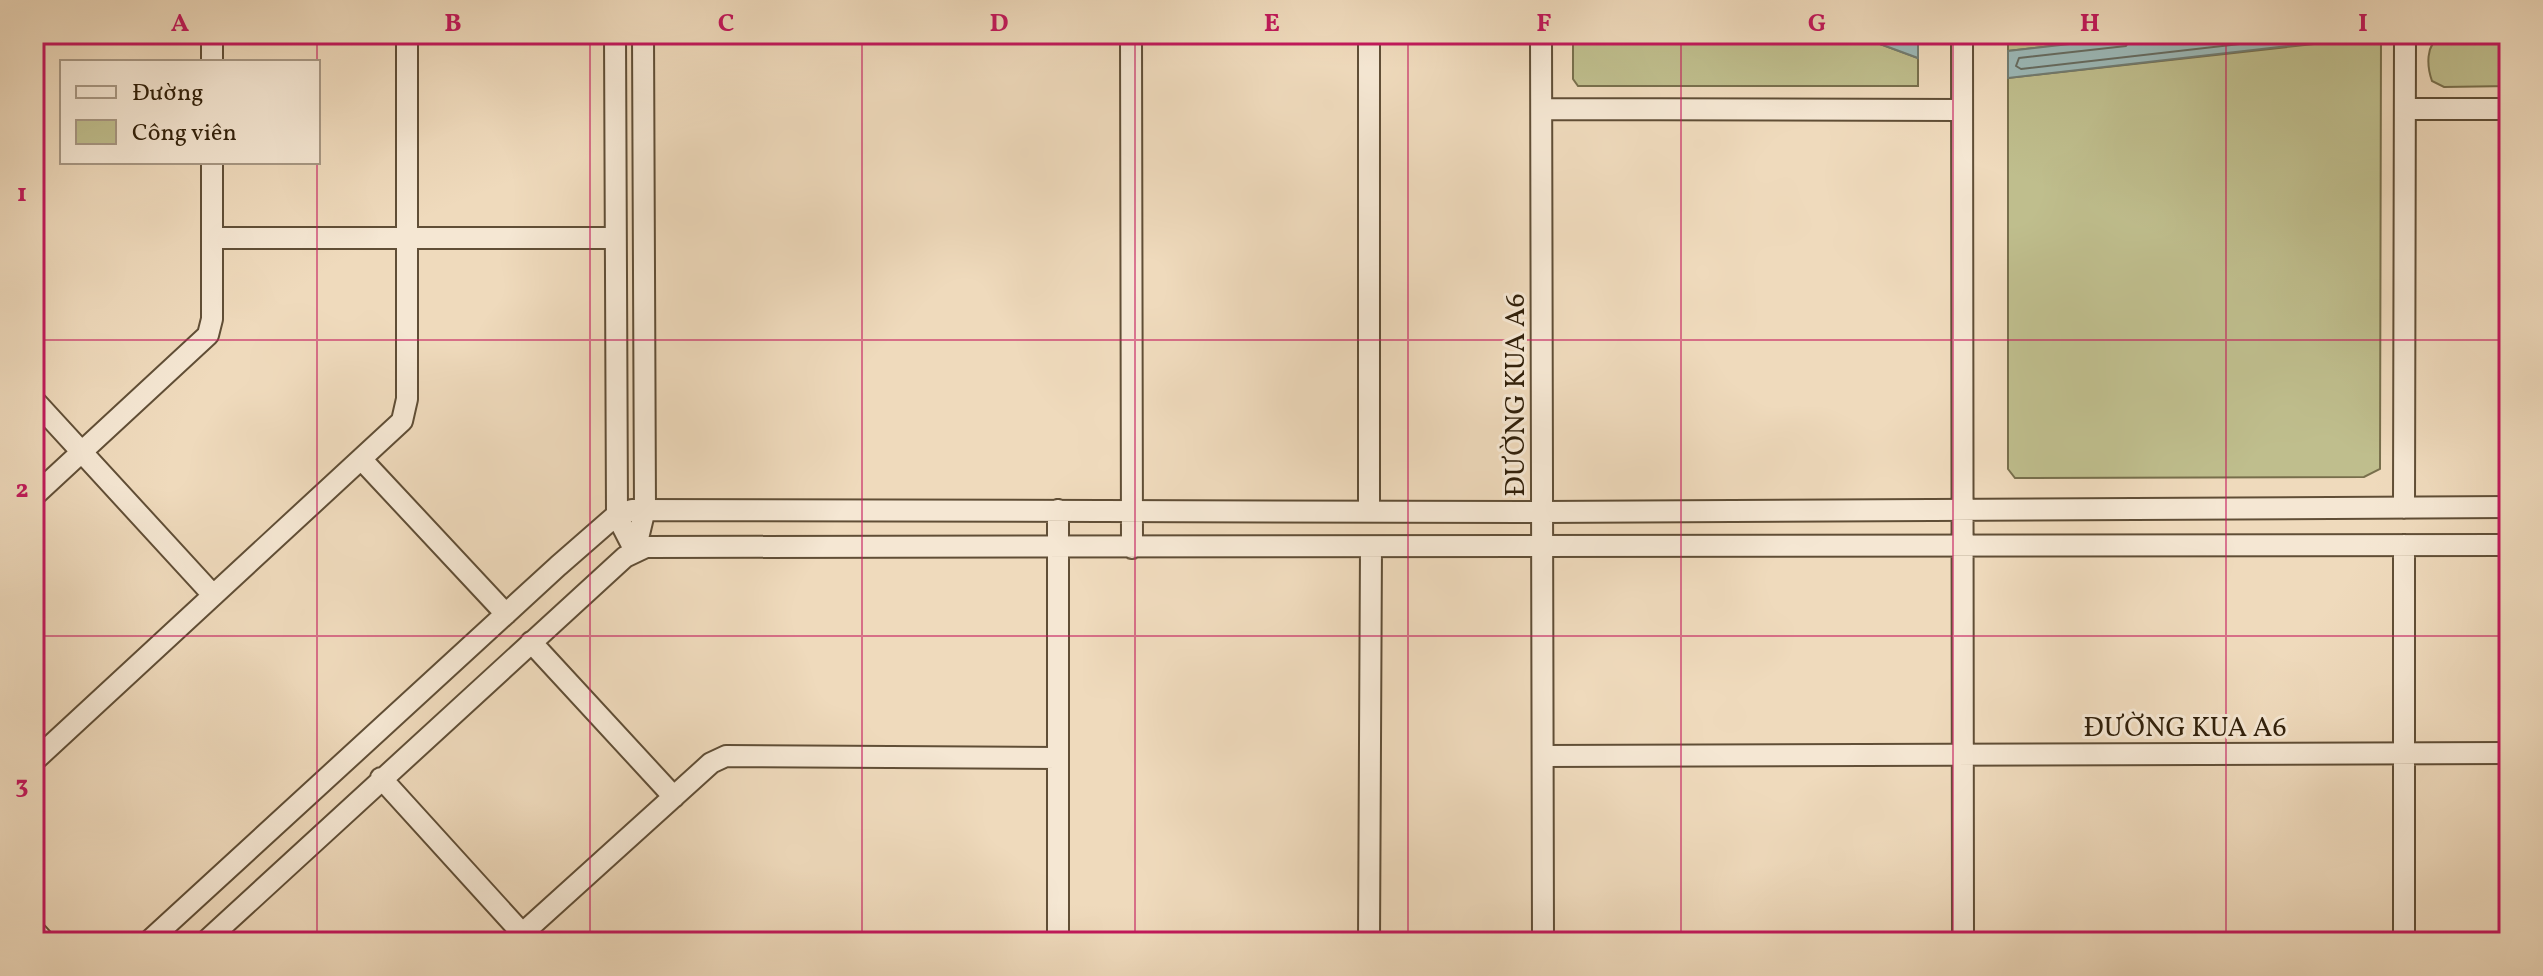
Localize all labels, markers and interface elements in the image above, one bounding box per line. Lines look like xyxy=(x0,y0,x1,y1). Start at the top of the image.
text: A xyxy=(171,6,190,42)
text: B xyxy=(444,6,462,42)
text: C xyxy=(718,6,734,42)
text: D xyxy=(989,6,1009,42)
text: E xyxy=(1264,6,1280,42)
text: F xyxy=(1536,6,1552,42)
text: G xyxy=(1808,6,1826,42)
text: H xyxy=(2080,6,2100,42)
text: I xyxy=(2358,6,2368,42)
legend xyxy=(60,60,320,164)
text: Đường xyxy=(132,77,204,111)
text: Công viên xyxy=(132,117,237,151)
text: 1 xyxy=(17,176,27,212)
street label: ĐƯỜNG KUA A6 xyxy=(1497,293,1536,497)
text: 2 xyxy=(15,472,29,508)
street label: ĐƯỜNG KUA A6 xyxy=(2083,709,2287,748)
text: 3 xyxy=(15,768,29,804)

